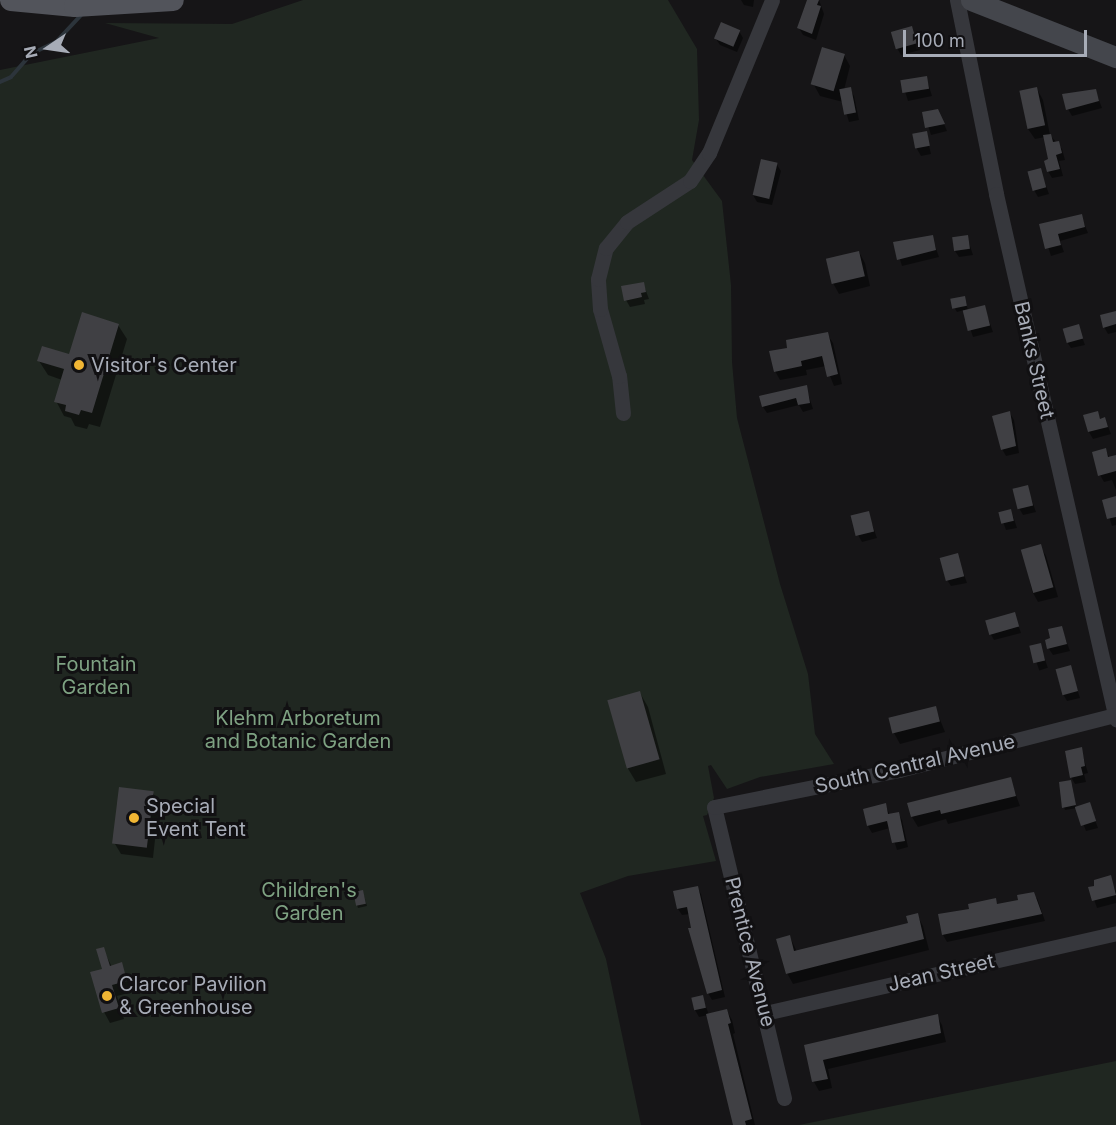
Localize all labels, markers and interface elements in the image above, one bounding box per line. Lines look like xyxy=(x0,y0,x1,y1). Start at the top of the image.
north arrow xyxy=(18,18,78,78)
scale bar xyxy=(906,18,1090,56)
text: 100 m xyxy=(914,30,965,51)
text: N xyxy=(19,44,42,60)
street label: Banks Street xyxy=(1009,299,1059,421)
place label: Visitor's Center xyxy=(91,353,237,377)
marker: Visitor's Center xyxy=(72,358,86,372)
park label: Fountain Garden xyxy=(55,652,137,699)
park label: Klehm Arboretum and Botanic Garden xyxy=(205,707,391,754)
street label: South Central Avenue xyxy=(813,729,1017,799)
place label: Special Event Tent xyxy=(146,795,246,842)
marker: Special Event Tent xyxy=(127,811,141,825)
street label: Prentice Avenue xyxy=(720,874,780,1030)
park label: Children's Garden xyxy=(261,879,357,926)
street label: Jean Street xyxy=(886,949,996,997)
place label: Clarcor Pavilion & Greenhouse xyxy=(119,972,267,1019)
marker: Clarcor Pavilion & Greenhouse xyxy=(100,989,114,1003)

